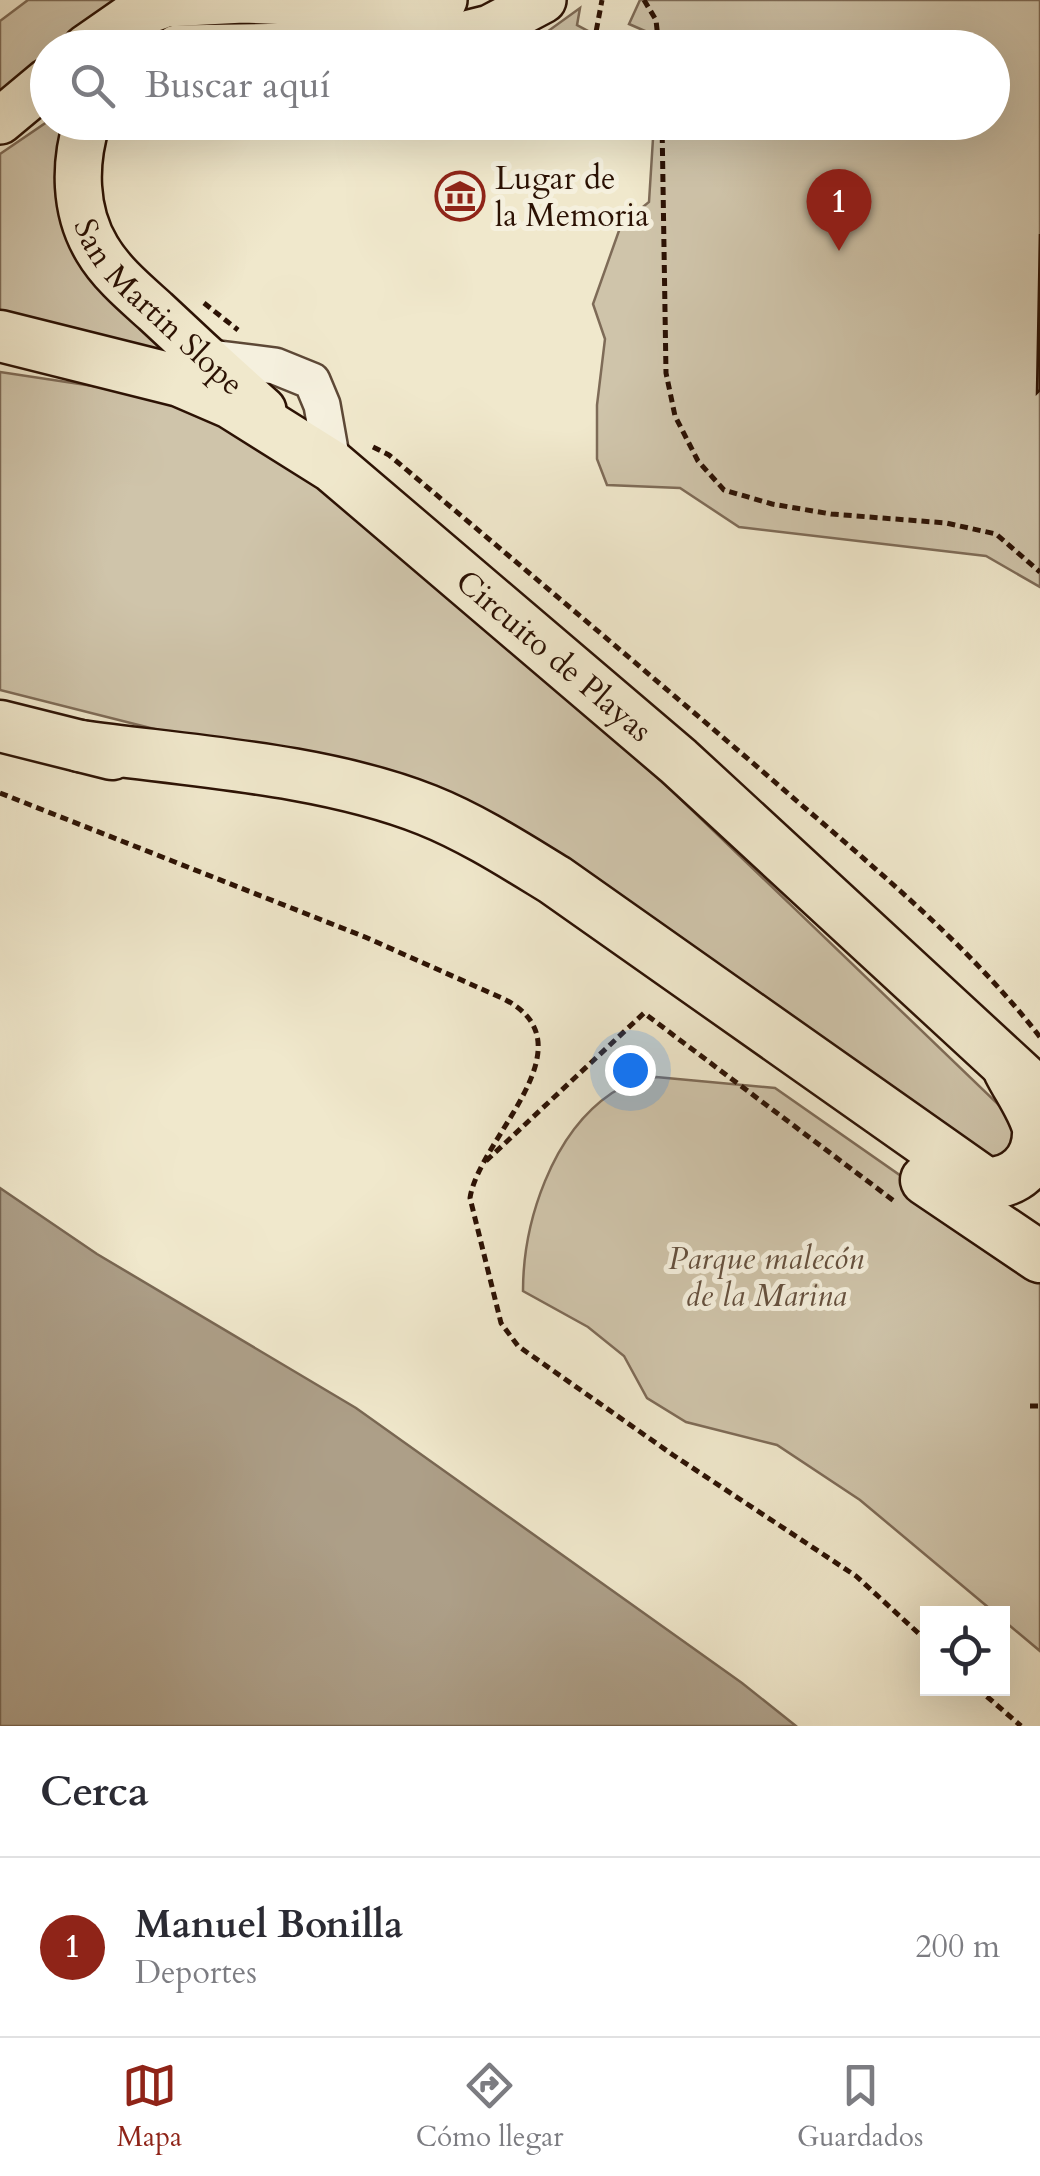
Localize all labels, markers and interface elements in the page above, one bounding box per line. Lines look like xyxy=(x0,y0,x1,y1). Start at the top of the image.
search box xyxy=(30,30,1010,140)
icon: search xyxy=(65,58,120,113)
text: Buscar aquí xyxy=(145,59,331,111)
place label: Lugar de la Memoria xyxy=(495,157,649,238)
pin: 1 xyxy=(806,168,872,251)
museum icon: Lugar de la Memoria xyxy=(434,170,486,222)
street label: San Martin Slope xyxy=(62,213,253,406)
street label: Circuito de Playas xyxy=(446,560,661,752)
your location xyxy=(605,1045,656,1096)
park label: Parque malecón de la Marina xyxy=(668,1237,864,1318)
map controls xyxy=(920,1606,1010,1696)
button: locate xyxy=(920,1606,1010,1696)
text: Cerca xyxy=(40,1763,149,1820)
text: Manuel Bonilla xyxy=(135,1899,403,1951)
text: 1 xyxy=(64,1925,81,1969)
text: 200 m xyxy=(915,1925,1000,1969)
text: Deportes xyxy=(135,1951,257,1995)
tab: Mapa xyxy=(117,2058,182,2156)
tab: Cómo llegar xyxy=(416,2058,564,2156)
tab: Guardados xyxy=(797,2058,923,2156)

